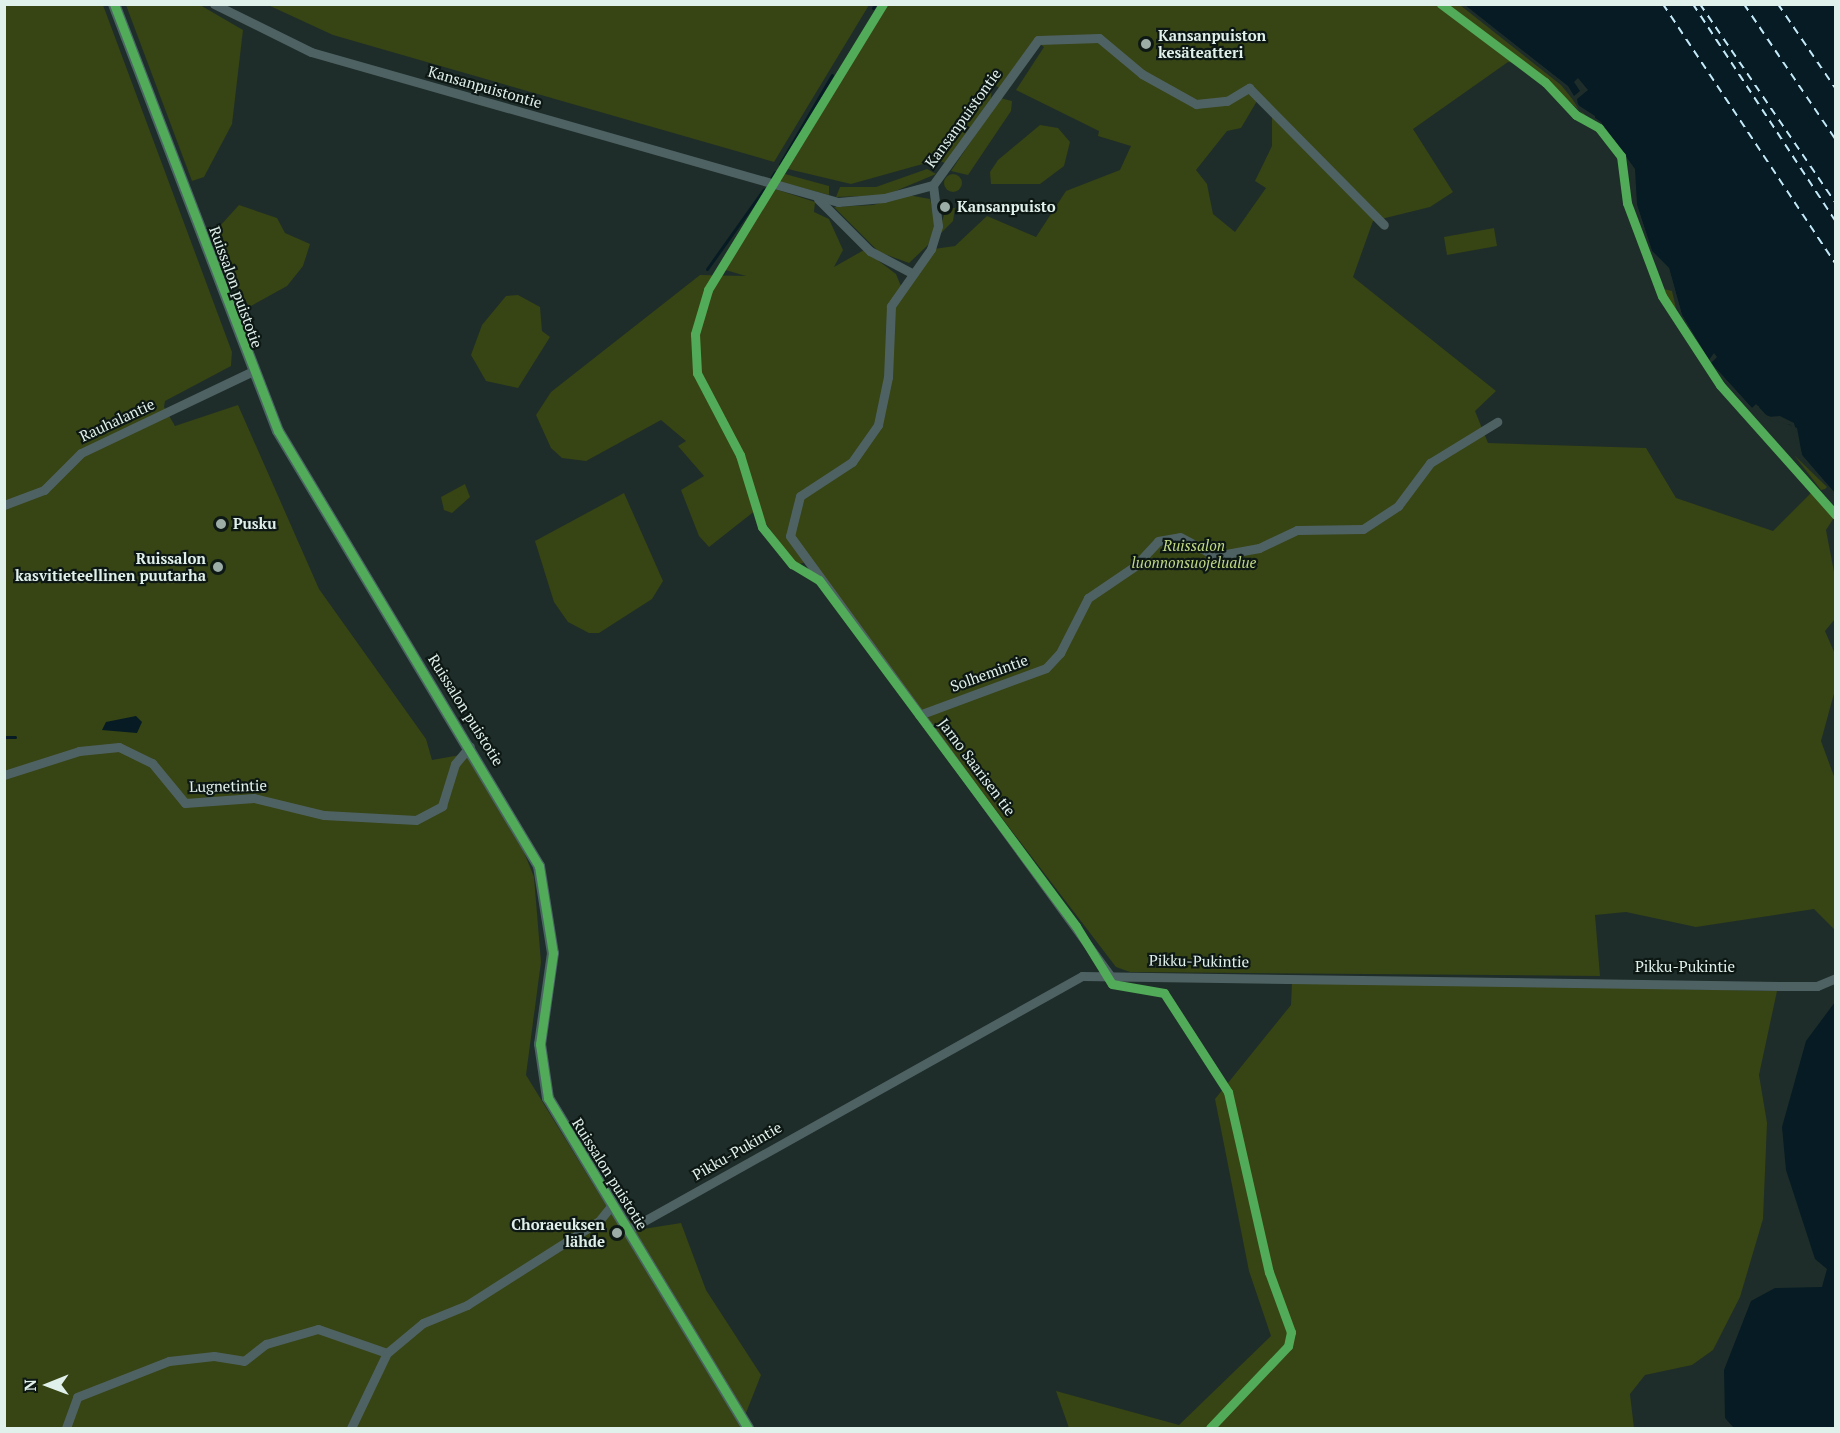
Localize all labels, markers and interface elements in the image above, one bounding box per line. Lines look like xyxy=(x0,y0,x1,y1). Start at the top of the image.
place label: Kansanpuiston kesäteatteri xyxy=(1158,26,1266,61)
marker: Kansanpuiston kesäteatteri xyxy=(1139,37,1153,51)
street label: Kansanpuistontie xyxy=(426,62,544,112)
street label: Kansanpuistontie xyxy=(921,65,1005,171)
place label: Kansanpuisto xyxy=(957,198,1056,216)
marker: Kansanpuisto xyxy=(938,200,952,214)
street label: Ruissalon puistotie xyxy=(206,224,266,350)
street label: Rauhalantie xyxy=(77,395,157,445)
place label: Pusku xyxy=(233,515,277,533)
marker: Pusku xyxy=(214,517,228,531)
park label: Ruissalon luonnonsuojelualue xyxy=(1132,536,1256,571)
place label: Ruissalon kasvitieteellinen puutarha xyxy=(15,549,206,584)
marker: Ruissalon kasvitieteellinen puutarha xyxy=(211,560,225,574)
street label: Ruissalon puistotie xyxy=(424,651,508,769)
street label: Solhemintie xyxy=(948,651,1030,695)
street label: Jarno Saarisen tie xyxy=(935,715,1019,819)
street label: Lugnetintie xyxy=(189,776,267,796)
street label: Pikku-Pukintie xyxy=(1149,951,1249,971)
street label: Pikku-Pukintie xyxy=(1635,958,1735,976)
street label: Ruissalon puistotie xyxy=(568,1115,652,1233)
street label: Pikku-Pukintie xyxy=(689,1118,785,1184)
place label: Choraeuksen lähde xyxy=(511,1215,605,1250)
marker: Choraeuksen lähde xyxy=(610,1226,624,1240)
north arrow xyxy=(18,1355,78,1415)
text: N xyxy=(19,1379,41,1392)

